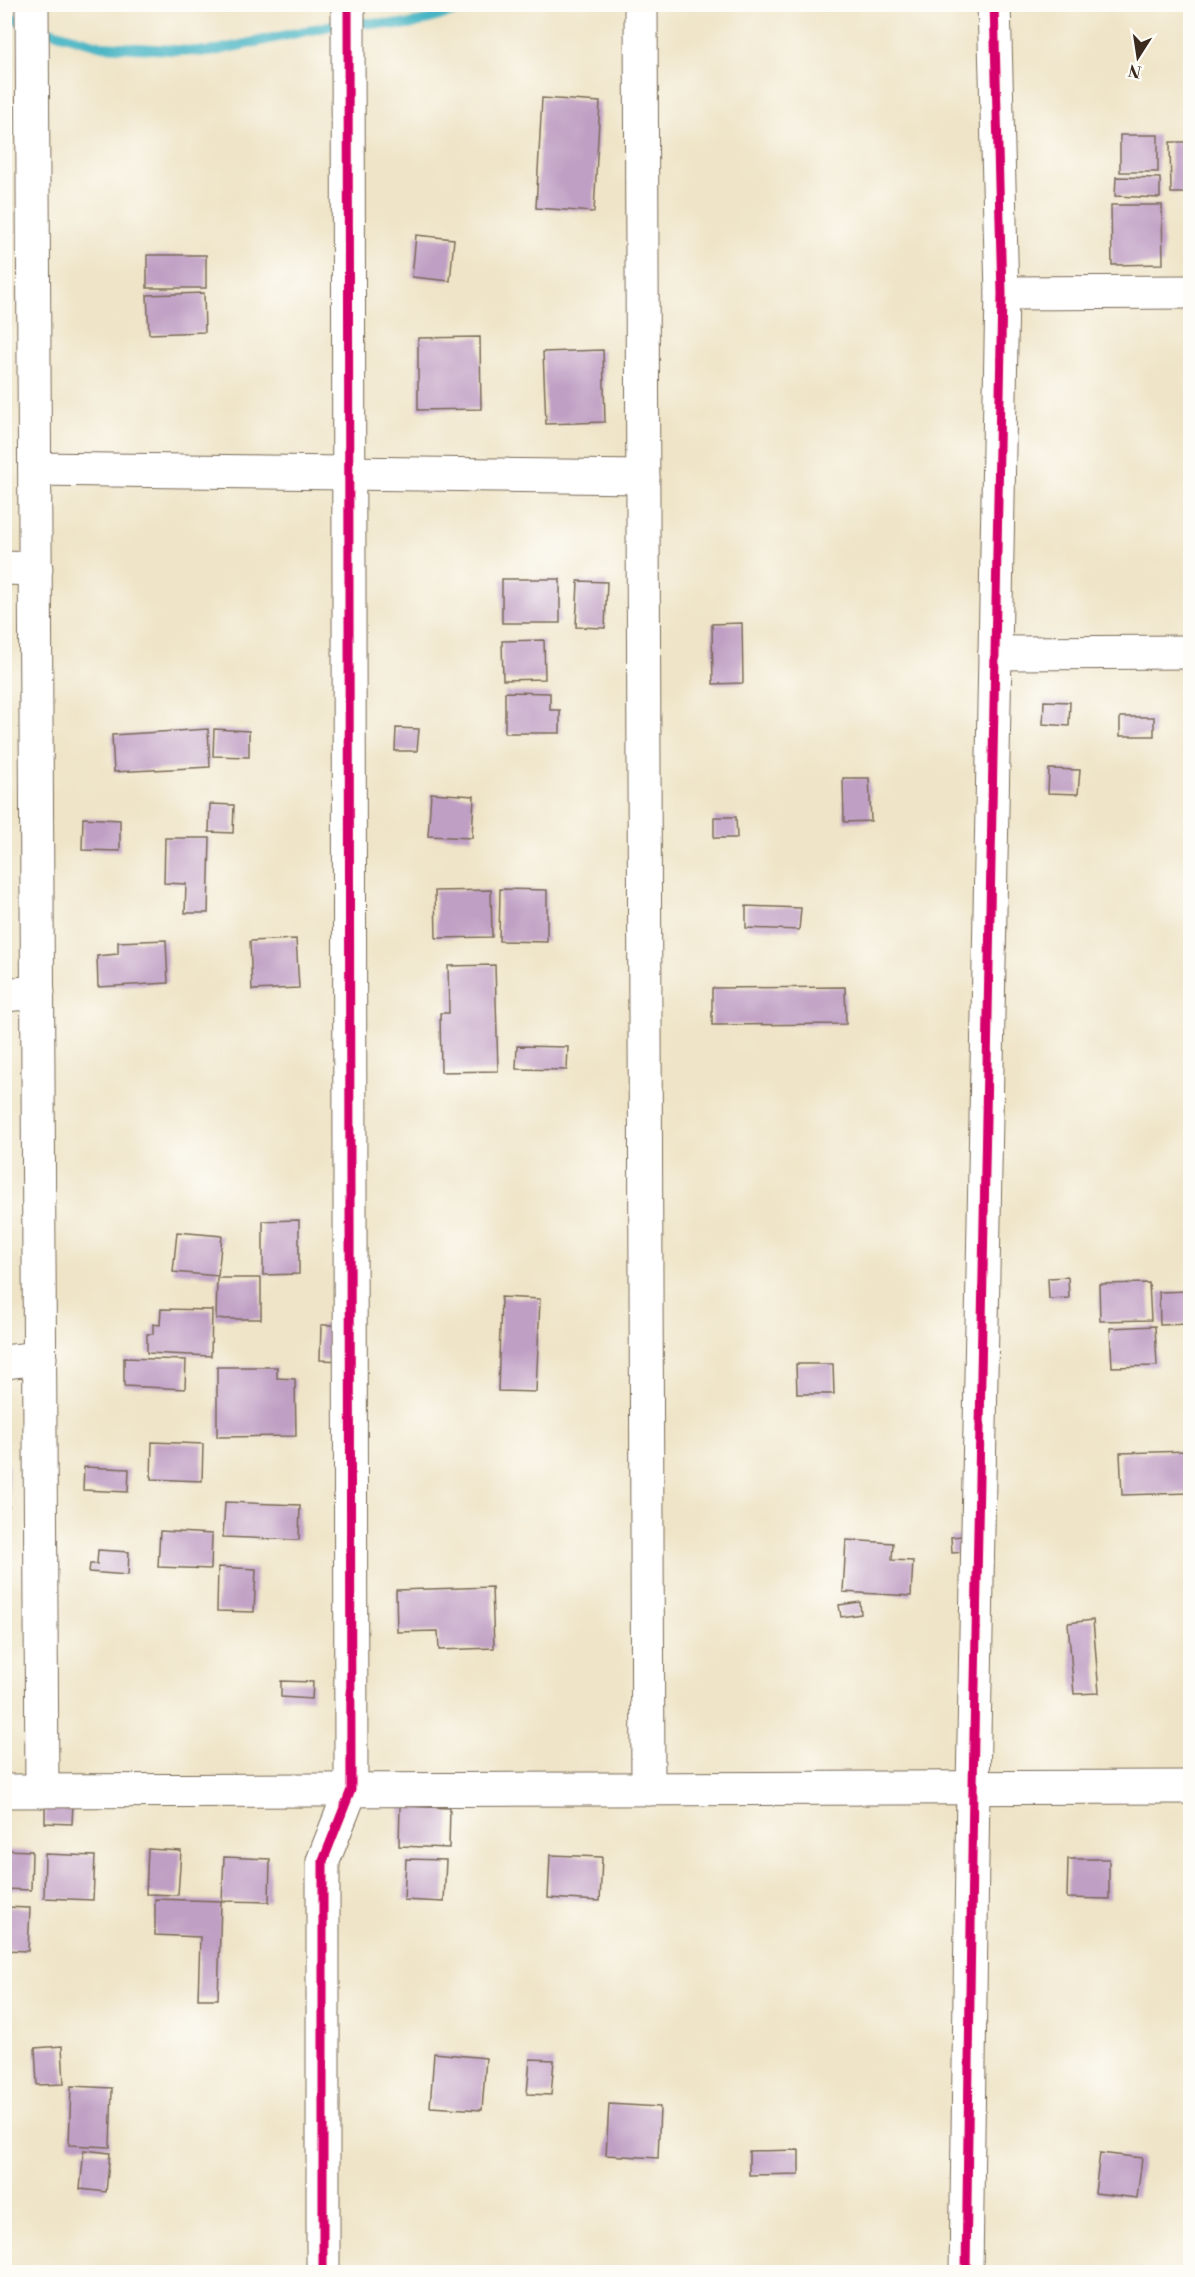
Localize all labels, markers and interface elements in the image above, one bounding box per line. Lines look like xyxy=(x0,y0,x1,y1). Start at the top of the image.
north arrow xyxy=(1108,27,1168,87)
text: N xyxy=(1126,60,1143,82)

